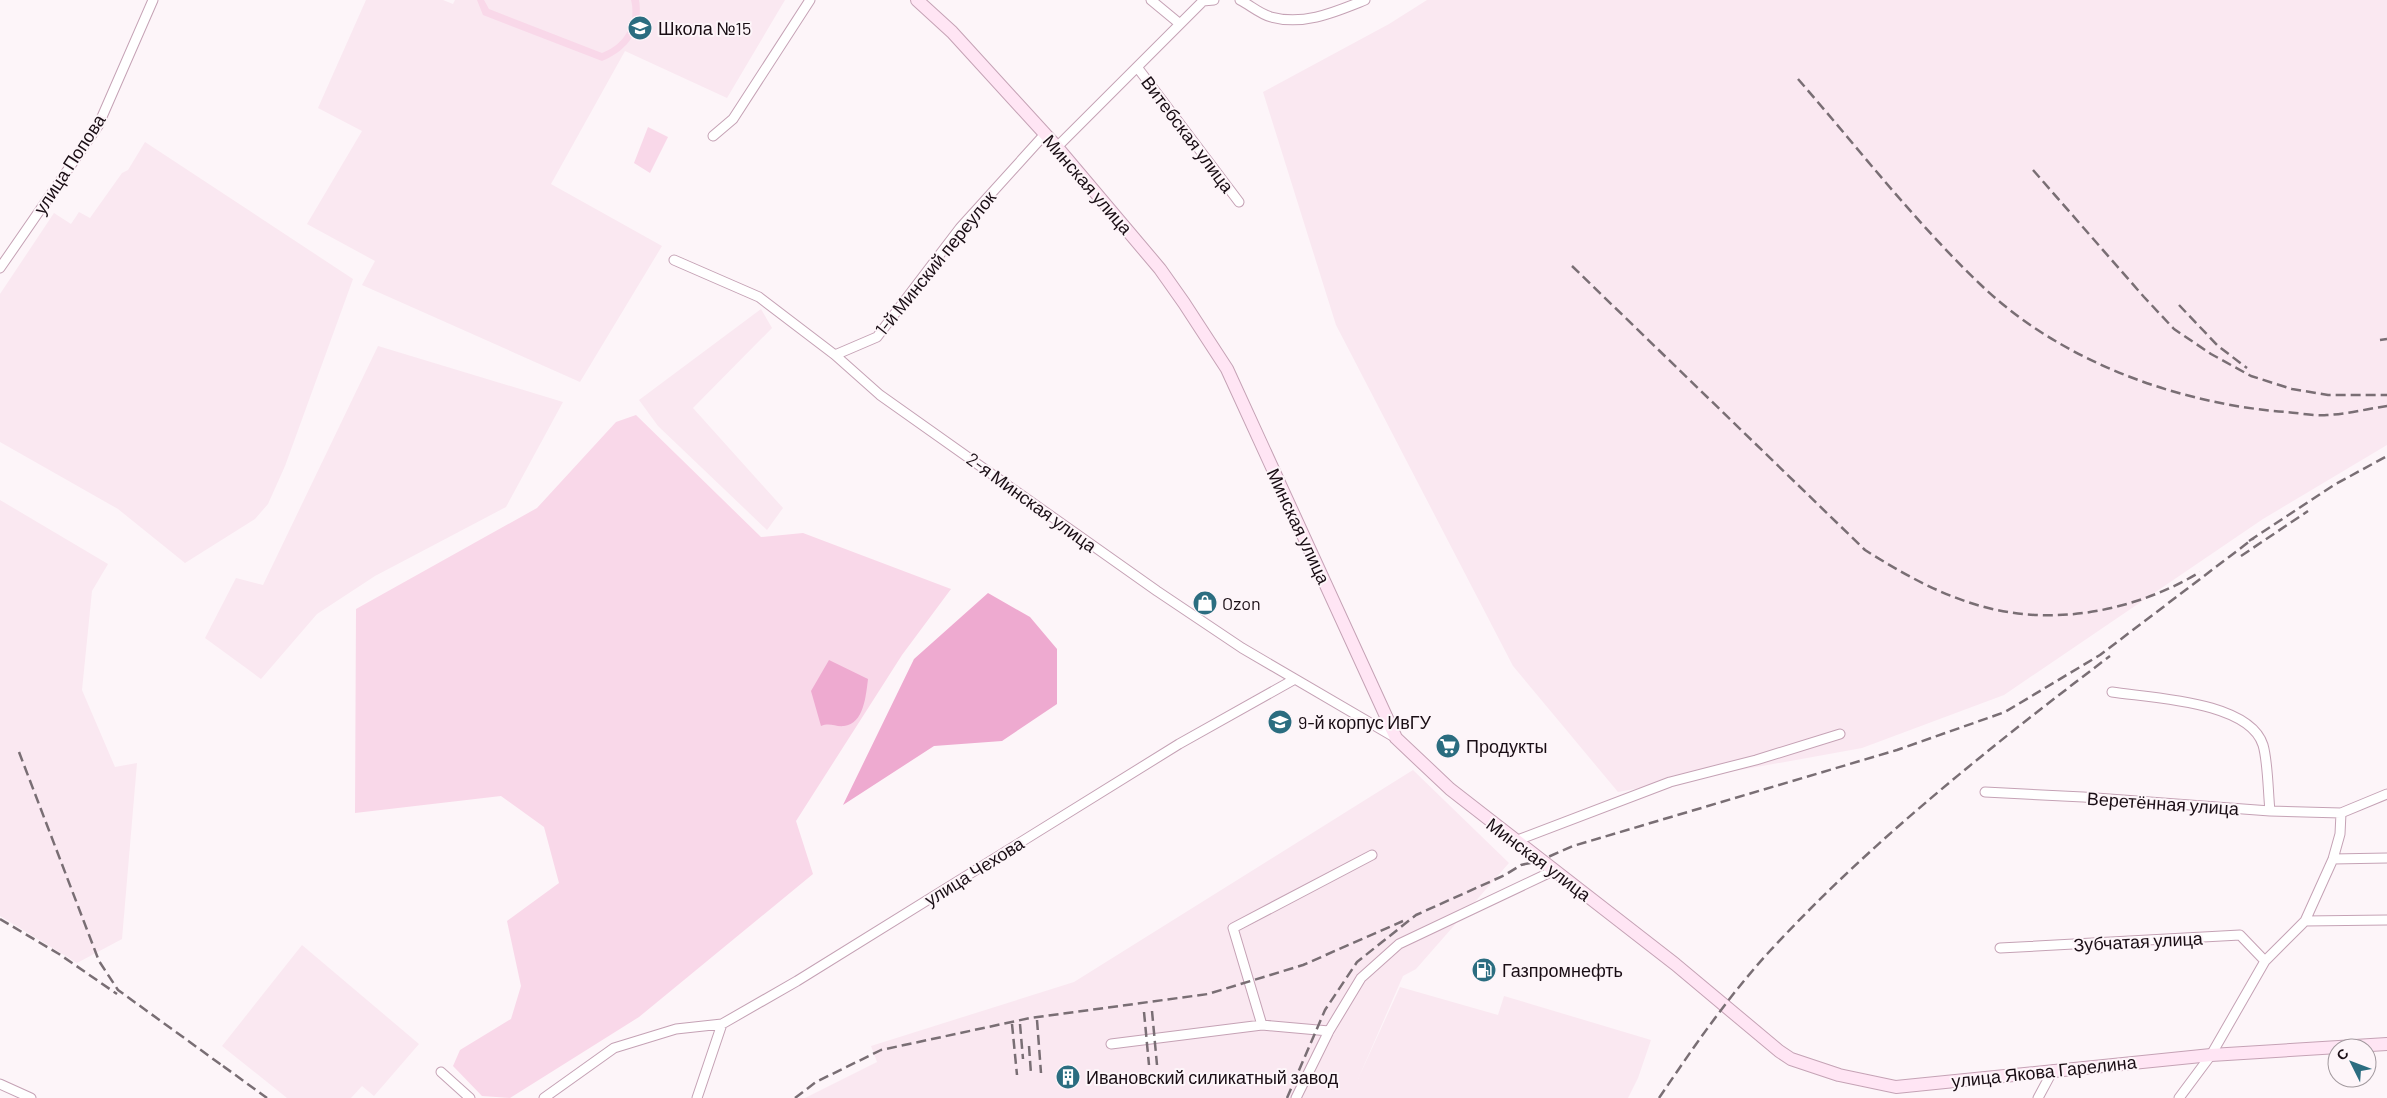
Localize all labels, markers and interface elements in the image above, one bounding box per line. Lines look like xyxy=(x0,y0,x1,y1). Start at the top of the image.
school or university icon: Школа №15 xyxy=(627,15,653,41)
place label: Школа №15 xyxy=(658,17,751,39)
street label: Витебская улица xyxy=(1137,71,1240,197)
street label: улица Попова xyxy=(28,109,110,218)
street label: Минская улица xyxy=(1039,130,1138,239)
street label: 1-й Минский переулок xyxy=(870,186,1000,340)
street label: 2-я Минская улица xyxy=(963,447,1102,557)
street label: Минская улица xyxy=(1263,465,1336,588)
shop icon: Ozon xyxy=(1192,590,1218,616)
place label: Ozon xyxy=(1222,592,1261,614)
school or university icon: 9-й корпус ИвГУ xyxy=(1267,709,1293,735)
place label: 9-й корпус ИвГУ xyxy=(1298,711,1432,733)
supermarket icon: Продукты xyxy=(1435,733,1461,759)
place label: Продукты xyxy=(1466,735,1547,757)
street label: Веретённая улица xyxy=(2086,787,2241,819)
street label: Минская улица xyxy=(1482,813,1596,906)
street label: улица Чехова xyxy=(920,831,1029,910)
street label: Зубчатая улица xyxy=(2073,927,2204,955)
fuel station icon: Газпромнефть xyxy=(1471,957,1497,983)
place label: Газпромнефть xyxy=(1502,959,1623,981)
north arrow xyxy=(2327,1038,2377,1088)
text: С xyxy=(2332,1045,2352,1063)
street label: улица Якова Гарелина xyxy=(1950,1050,2139,1092)
building icon: Ивановский силикатный завод xyxy=(1055,1064,1081,1090)
place label: Ивановский силикатный завод xyxy=(1086,1066,1339,1088)

